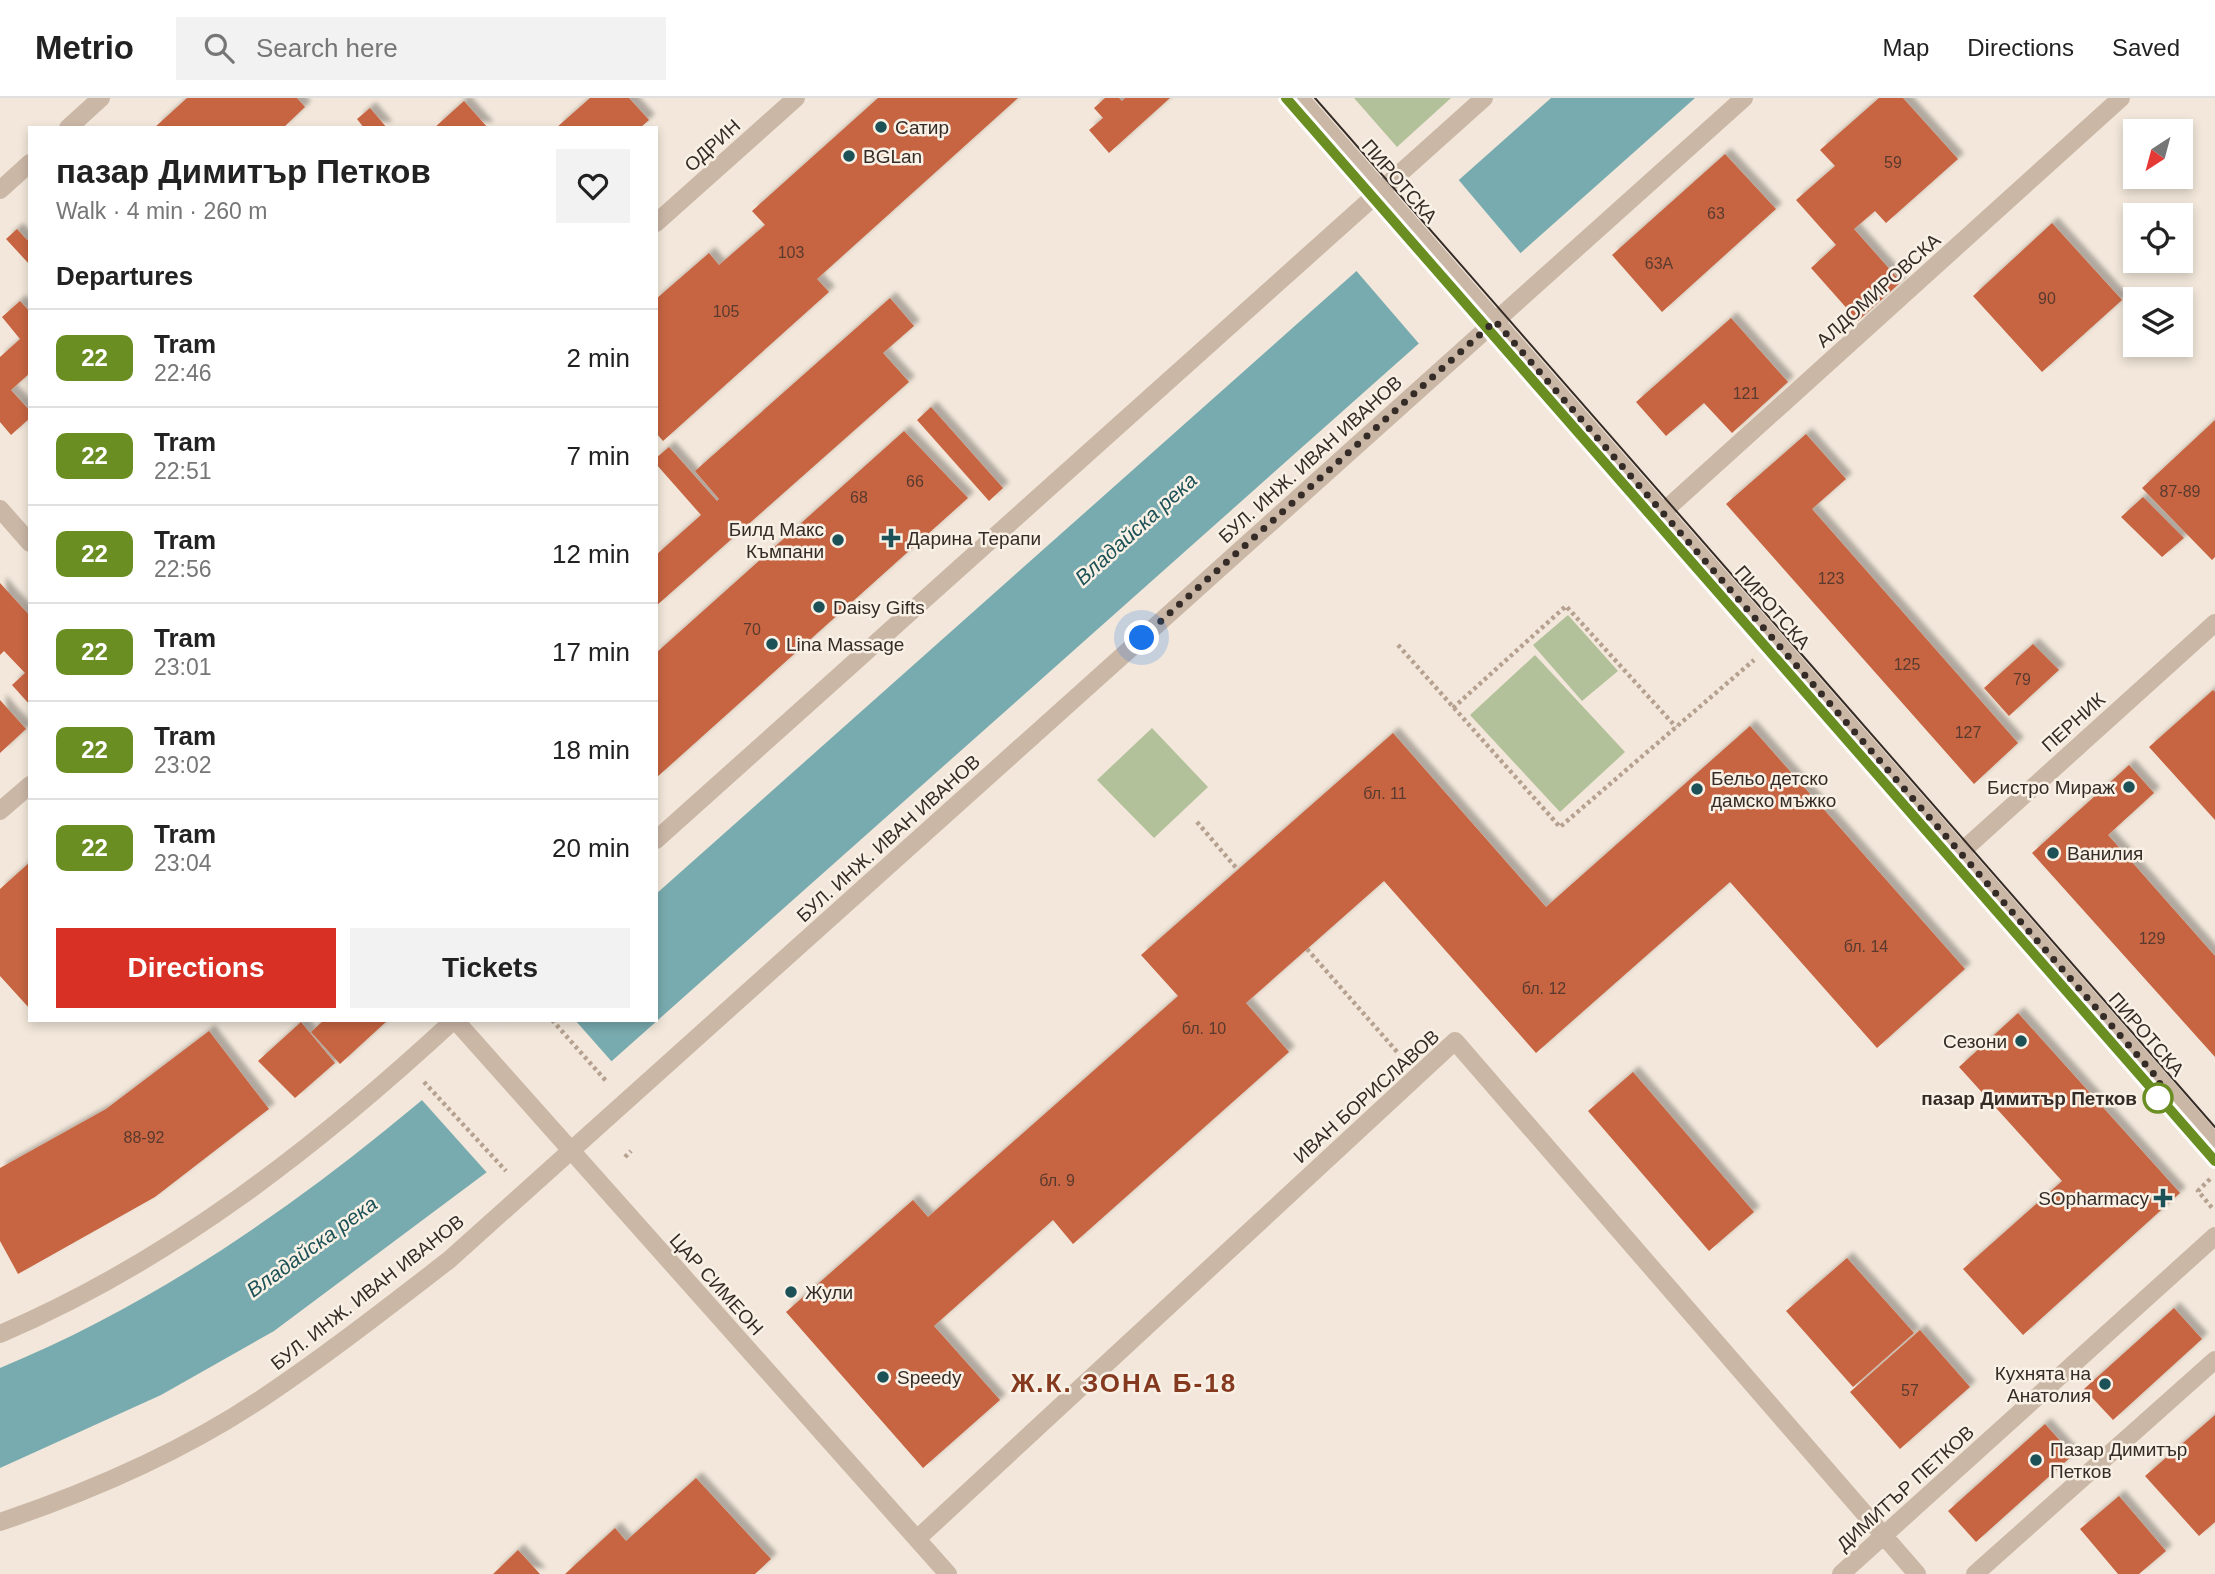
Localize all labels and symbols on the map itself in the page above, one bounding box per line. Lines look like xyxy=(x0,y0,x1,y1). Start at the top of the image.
street label: ОДРИН xyxy=(680,115,744,176)
place label: Сатир xyxy=(895,117,949,138)
marker: Сатир xyxy=(873,119,889,135)
north arrow xyxy=(2123,119,2193,189)
street label: ПИРОТСКА xyxy=(1358,135,1442,227)
place label: BGLan xyxy=(863,146,922,167)
marker: BGLan xyxy=(841,148,857,164)
house number: 59 xyxy=(1884,154,1902,171)
house number: 63 xyxy=(1707,205,1725,222)
street label: АЛДОМИРОВСКА xyxy=(1812,229,1945,351)
house number: 103 xyxy=(778,244,804,261)
house number: 63A xyxy=(1645,255,1674,272)
house number: 90 xyxy=(2038,290,2056,307)
house number: 105 xyxy=(713,303,739,320)
street label: БУЛ. ИНЖ. ИВАН ИВАНОВ xyxy=(1215,372,1406,547)
house number: 121 xyxy=(1733,385,1759,402)
water label: Владайска река xyxy=(1070,468,1201,589)
house number: 66 xyxy=(906,473,924,490)
house number: 87-89 xyxy=(2160,483,2201,500)
house number: 68 xyxy=(850,489,868,506)
place label: Билд Макс Къмпани xyxy=(729,519,824,562)
marker: Дарина Терапи xyxy=(881,528,901,548)
place label: Дарина Терапи xyxy=(907,528,1041,549)
marker: Билд Макс Къмпани xyxy=(830,532,846,548)
street label: ПИРОТСКА xyxy=(1731,561,1815,653)
house number: 123 xyxy=(1818,570,1844,587)
place label: Daisy Gifts xyxy=(833,597,925,618)
marker: Daisy Gifts xyxy=(811,599,827,615)
your location xyxy=(1124,620,1159,655)
house number: 70 xyxy=(743,621,761,638)
place label: Lina Massage xyxy=(786,634,904,655)
marker: Lina Massage xyxy=(764,636,780,652)
house number: 125 xyxy=(1894,656,1920,673)
house number: 79 xyxy=(2013,671,2031,688)
street label: ПЕРНИК xyxy=(2038,689,2109,756)
house number: 127 xyxy=(1955,724,1981,741)
street label: БУЛ. ИНЖ. ИВАН ИВАНОВ xyxy=(793,751,984,926)
place label: Бельо детско дамско мъжко xyxy=(1711,768,1836,811)
place label: Бистро Мираж xyxy=(1987,777,2115,798)
marker: Бистро Мираж xyxy=(2121,779,2137,795)
marker: Бельо детско дамско мъжко xyxy=(1689,781,1705,797)
house number: бл. 11 xyxy=(1363,785,1407,802)
place label: Ванилия xyxy=(2067,843,2143,864)
marker: Ванилия xyxy=(2045,845,2061,861)
house number: 129 xyxy=(2139,930,2165,947)
house number: бл. 14 xyxy=(1844,938,1888,955)
house number: бл. 12 xyxy=(1522,980,1566,997)
street label: ПИРОТСКА xyxy=(2105,988,2189,1080)
house number: бл. 10 xyxy=(1182,1020,1226,1037)
street label: ИВАН БОРИСЛАВОВ xyxy=(1289,1026,1443,1167)
place label: Сезони xyxy=(1943,1031,2007,1052)
marker: Сезони xyxy=(2013,1033,2029,1049)
marker: пазар Димитър Петков xyxy=(2143,1083,2173,1113)
place label: пазар Димитър Петков xyxy=(1921,1088,2137,1109)
house number: 88-92 xyxy=(124,1129,165,1146)
house number: бл. 9 xyxy=(1039,1172,1075,1189)
place label: SOpharmacy xyxy=(2038,1188,2149,1209)
marker: SOpharmacy xyxy=(2155,1190,2171,1206)
water label: Владайска река xyxy=(242,1192,381,1302)
street label: БУЛ. ИНЖ. ИВАН ИВАНОВ xyxy=(267,1211,468,1374)
street label: ЦАР СИМЕОН xyxy=(666,1229,768,1339)
place label: Жули xyxy=(805,1282,853,1303)
marker: Жули xyxy=(783,1284,799,1300)
place label: Кухнята на Анатолия xyxy=(1995,1363,2091,1406)
place label: Speedy xyxy=(897,1367,962,1388)
district label: Ж.К. ЗОНА Б-18 xyxy=(1010,1368,1237,1398)
marker: Speedy xyxy=(875,1369,891,1385)
marker: Кухнята на Анатолия xyxy=(2097,1376,2113,1392)
house number: 57 xyxy=(1901,1382,1919,1399)
street label: ДИМИТЪР ПЕТКОВ xyxy=(1833,1421,1978,1555)
place label: Пазар Димитър Петков xyxy=(2050,1439,2187,1482)
marker: Пазар Димитър Петков xyxy=(2028,1452,2044,1468)

